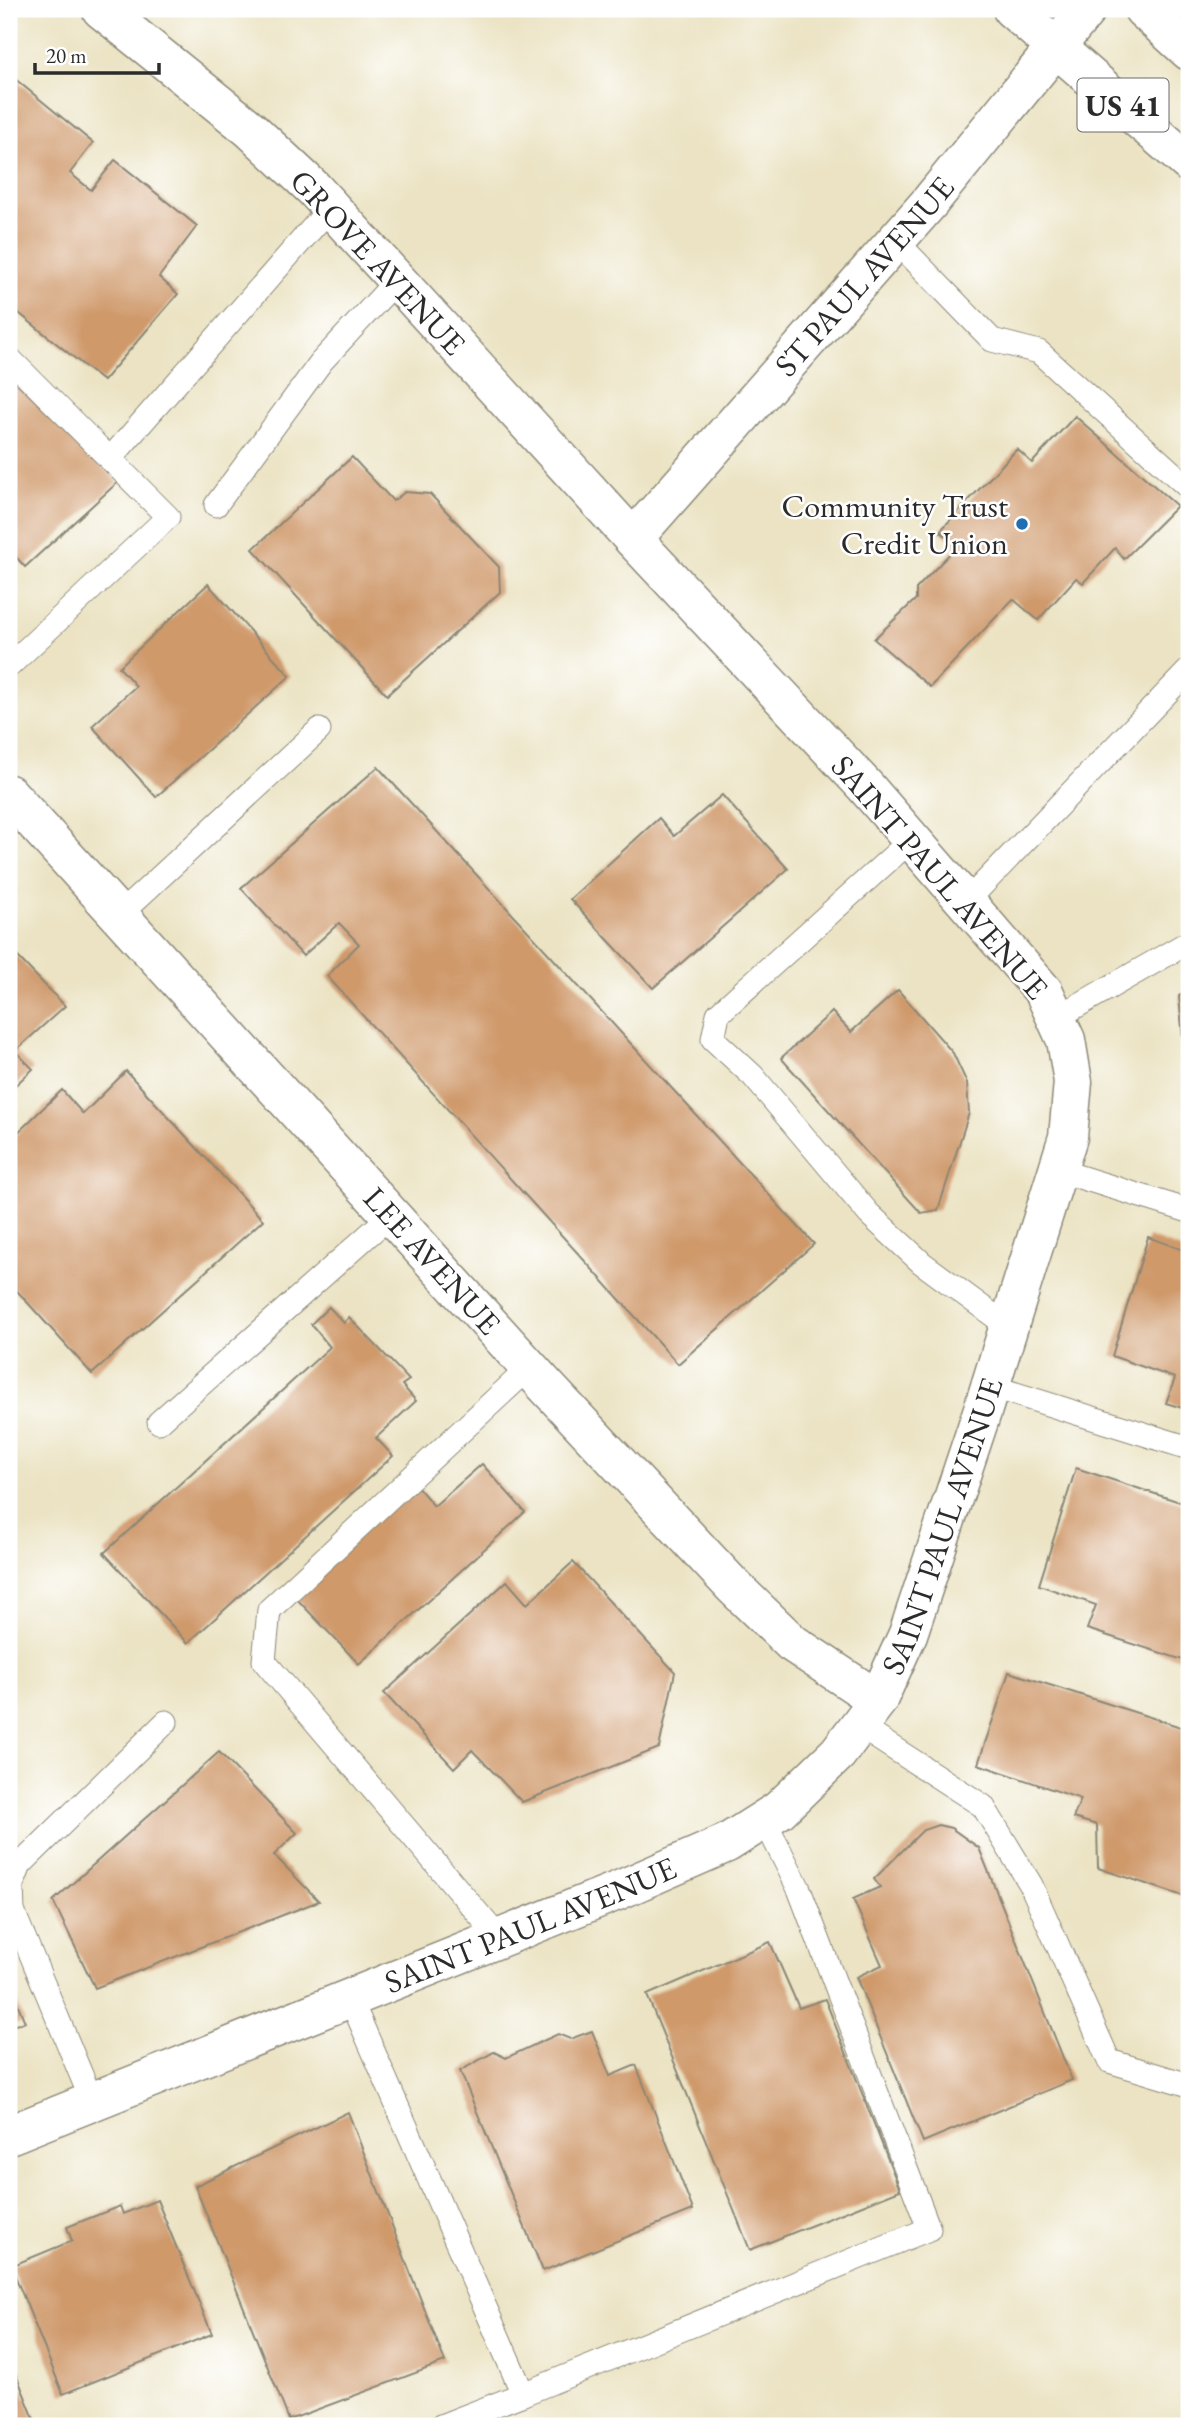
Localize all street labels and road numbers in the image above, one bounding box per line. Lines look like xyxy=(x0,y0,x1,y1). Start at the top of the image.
road number: US 41 xyxy=(1078,78,1168,132)
street label: GROVE AVENUE xyxy=(281,160,475,364)
street label: ST PAUL AVENUE xyxy=(765,168,963,385)
street label: SAINT PAUL AVENUE xyxy=(822,746,1058,1008)
street label: LEE AVENUE xyxy=(354,1178,510,1343)
street label: SAINT PAUL AVENUE xyxy=(871,1372,1013,1681)
street label: SAINT PAUL AVENUE xyxy=(378,1847,683,2003)

